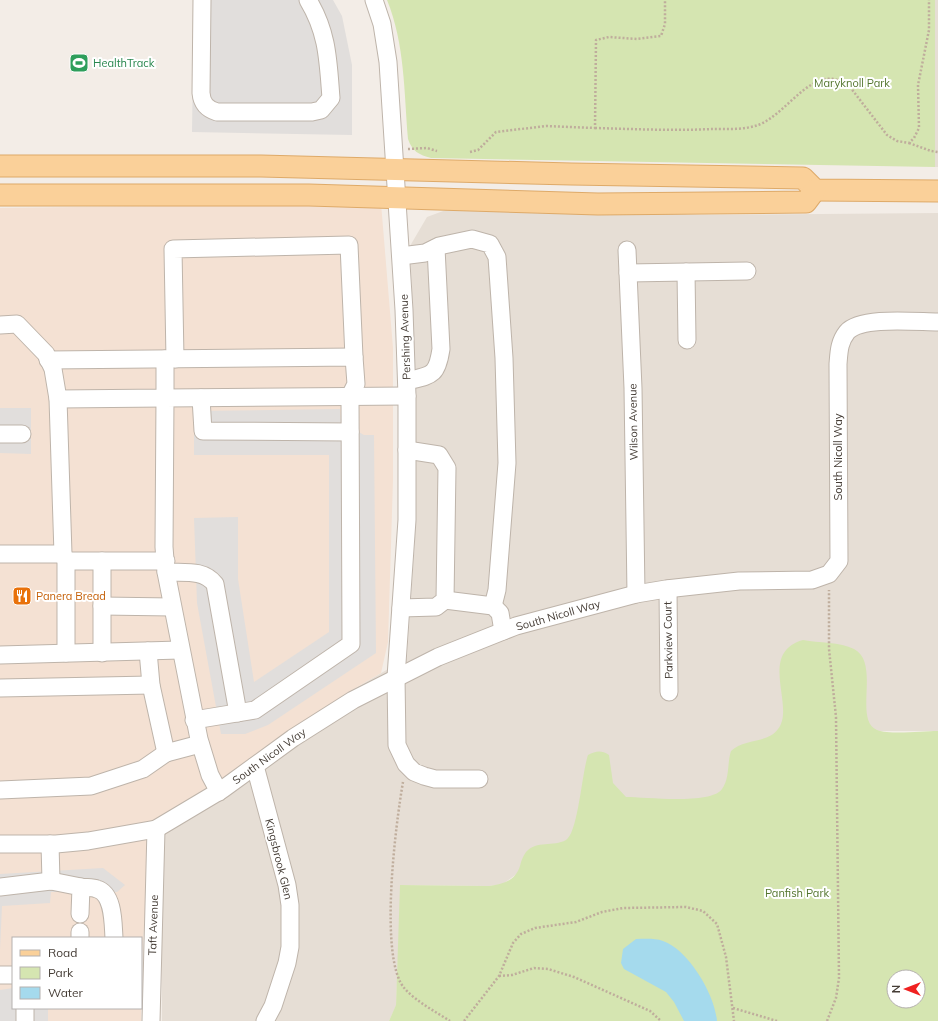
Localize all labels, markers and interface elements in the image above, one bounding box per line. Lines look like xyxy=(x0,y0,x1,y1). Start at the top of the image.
sports icon: HealthTrack xyxy=(68,52,90,74)
place label: HealthTrack xyxy=(93,56,155,70)
park label: Maryknoll Park xyxy=(814,76,890,90)
street label: Pershing Avenue xyxy=(397,294,413,380)
street label: Wilson Avenue xyxy=(625,383,641,461)
street label: South Nicoll Way xyxy=(831,413,845,501)
restaurant icon: Panera Bread xyxy=(11,585,33,607)
place label: Panera Bread xyxy=(36,589,106,603)
street label: South Nicoll Way xyxy=(514,596,602,634)
street label: Parkview Court xyxy=(660,601,676,679)
street label: South Nicoll Way xyxy=(230,725,309,787)
street label: Kingsbrook Glen xyxy=(262,817,296,901)
park label: Panfish Park xyxy=(765,886,829,900)
street label: Taft Avenue xyxy=(145,894,161,956)
legend xyxy=(12,937,142,1009)
text: Road xyxy=(48,945,77,960)
text: Park xyxy=(48,965,74,980)
north arrow xyxy=(886,969,926,1009)
text: Water xyxy=(48,985,84,1000)
text: N xyxy=(889,985,903,993)

